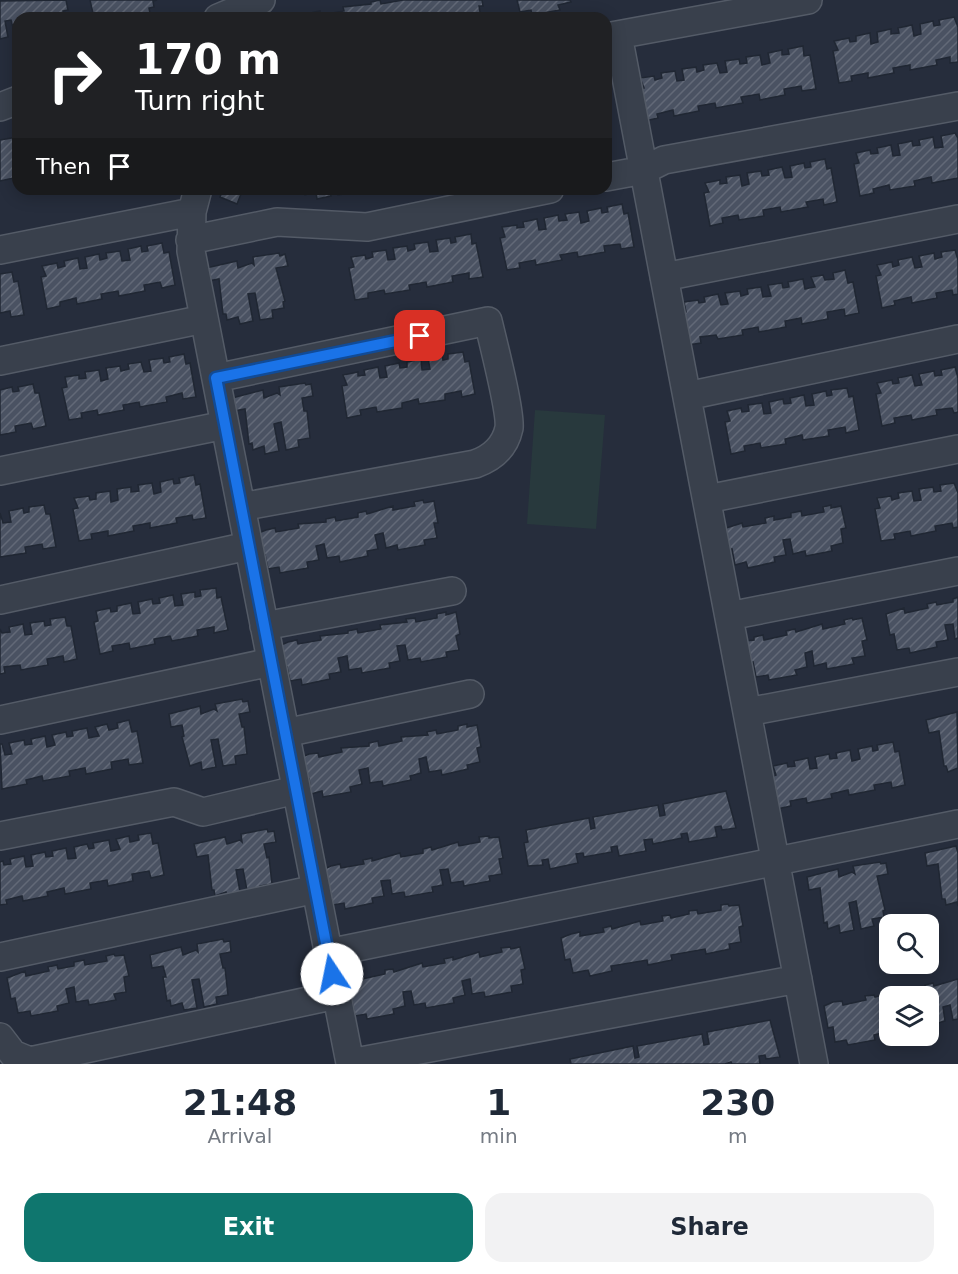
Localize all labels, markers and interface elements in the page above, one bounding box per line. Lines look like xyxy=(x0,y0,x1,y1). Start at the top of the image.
text: 170 m xyxy=(135,35,281,84)
icon: right xyxy=(36,36,114,114)
text: Turn right xyxy=(135,85,264,116)
icon: arrive xyxy=(103,150,136,183)
text: Then xyxy=(36,154,91,179)
pin xyxy=(394,310,445,361)
icon: arrive xyxy=(403,319,436,352)
map controls xyxy=(879,914,939,1046)
button: search xyxy=(879,914,939,974)
position arrow xyxy=(300,942,364,1006)
button: layers xyxy=(879,986,939,1046)
text: 21:48 xyxy=(183,1082,297,1123)
text: 1 xyxy=(486,1082,511,1123)
text: 230 xyxy=(700,1082,775,1123)
text: Arrival xyxy=(207,1124,272,1148)
text: min xyxy=(480,1124,518,1148)
text: m xyxy=(728,1124,748,1148)
button: Exit xyxy=(24,1193,473,1262)
button: Share xyxy=(485,1193,934,1262)

